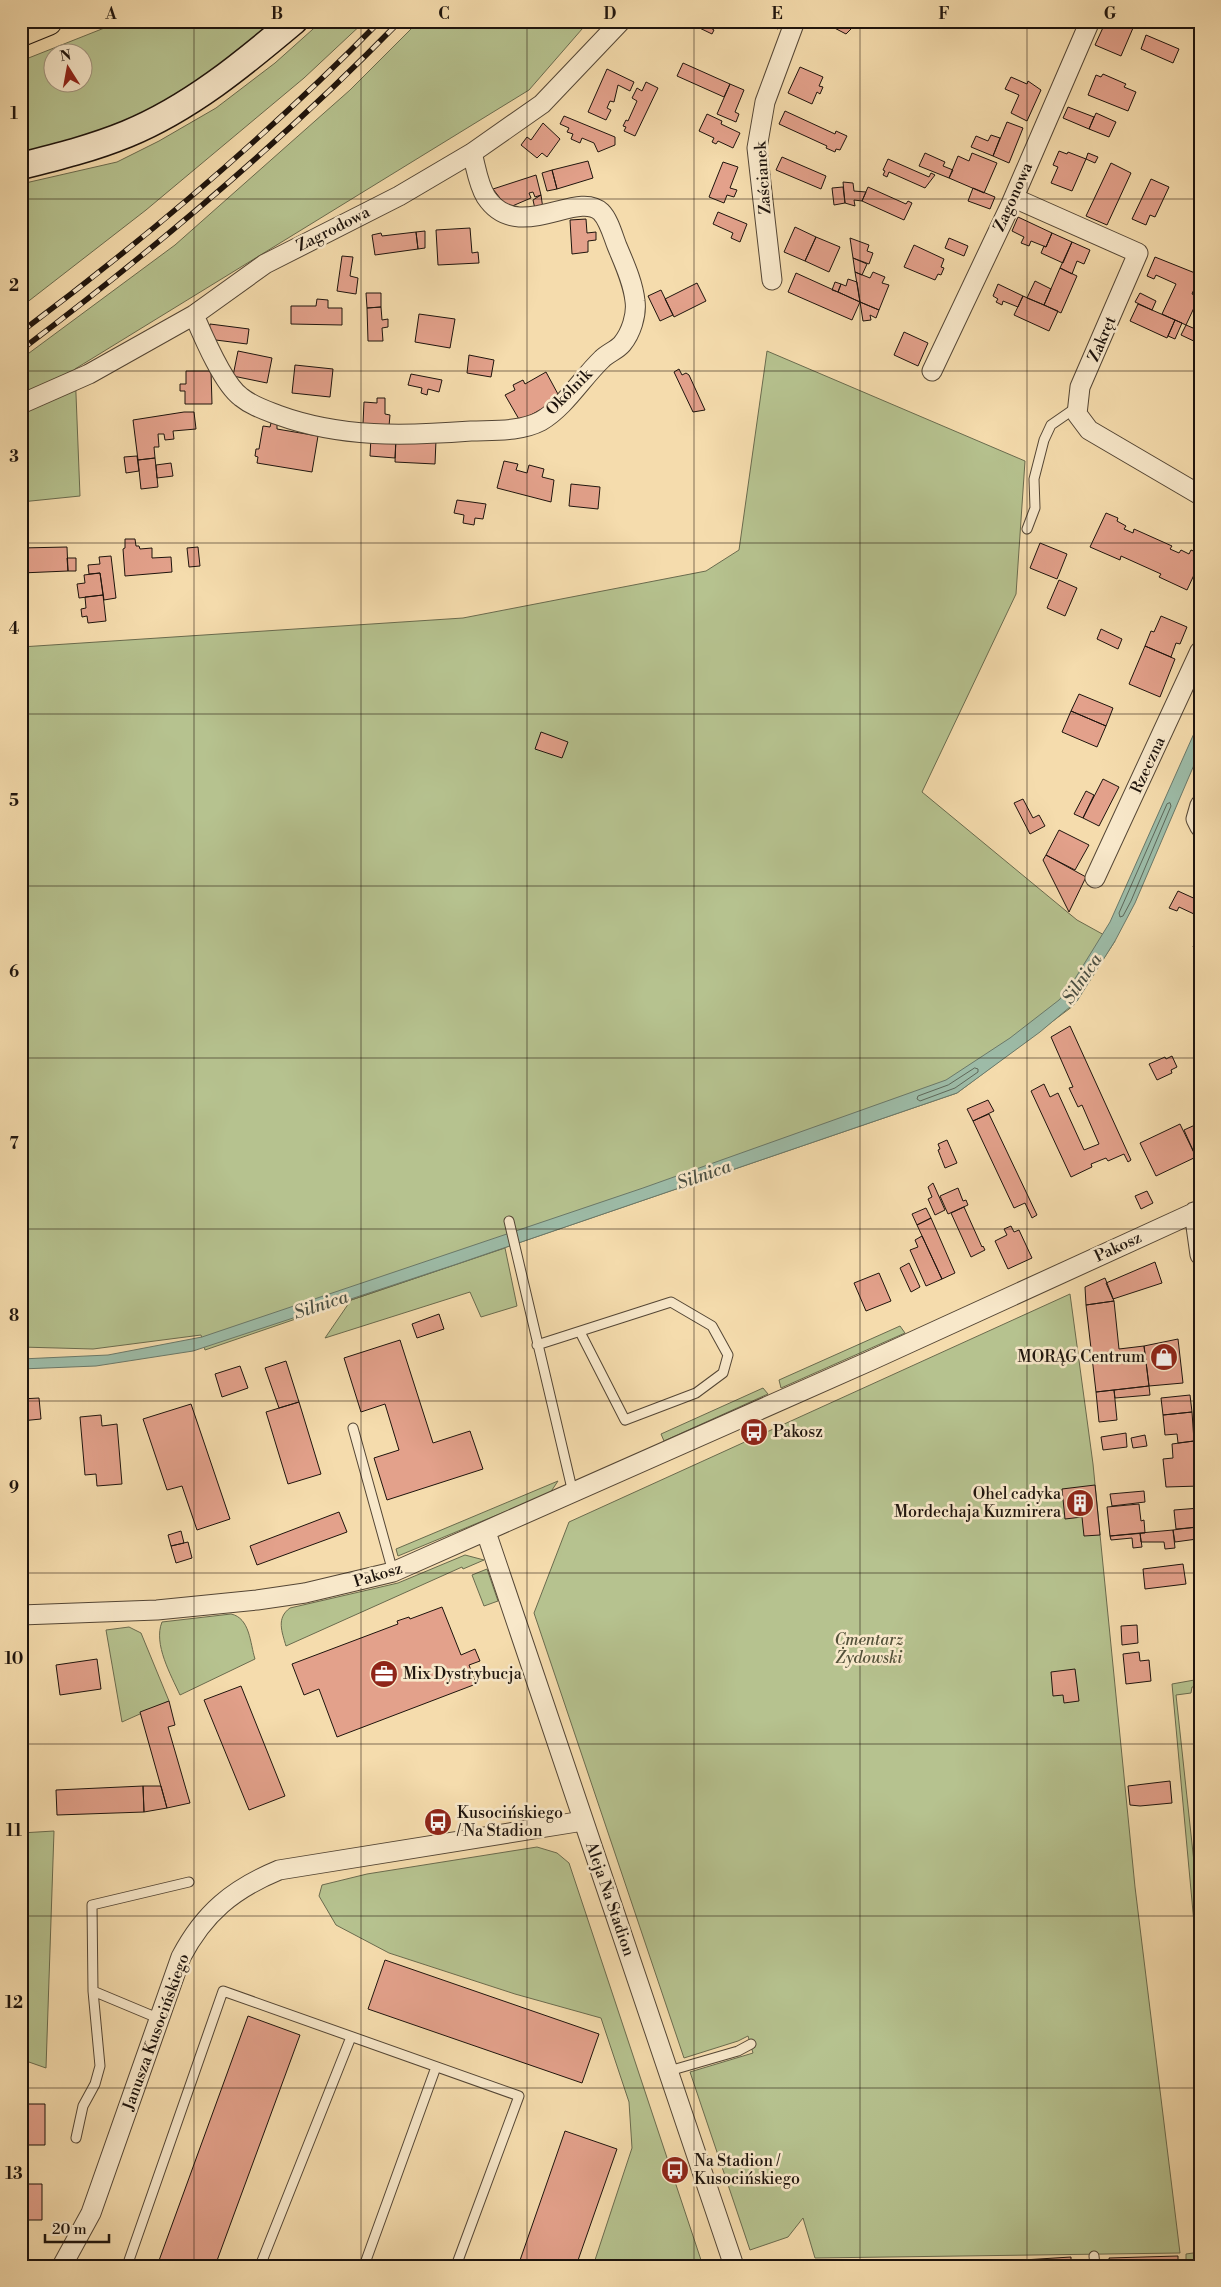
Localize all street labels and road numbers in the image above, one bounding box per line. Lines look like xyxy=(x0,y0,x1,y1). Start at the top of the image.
street label: Zaścianek xyxy=(750,139,776,215)
street label: Zagonowa xyxy=(989,159,1037,235)
street label: Zagrodowa xyxy=(293,202,374,256)
street label: Zakręt xyxy=(1084,313,1121,365)
street label: Okólnik xyxy=(542,363,598,419)
street label: Rzeczna xyxy=(1126,733,1170,797)
street label: Pakosz xyxy=(1091,1227,1145,1267)
street label: Pakosz xyxy=(351,1558,405,1592)
street label: Aleja Na Stadion xyxy=(581,1838,639,1959)
street label: Janusza Kusocińskiego xyxy=(118,1951,194,2114)

